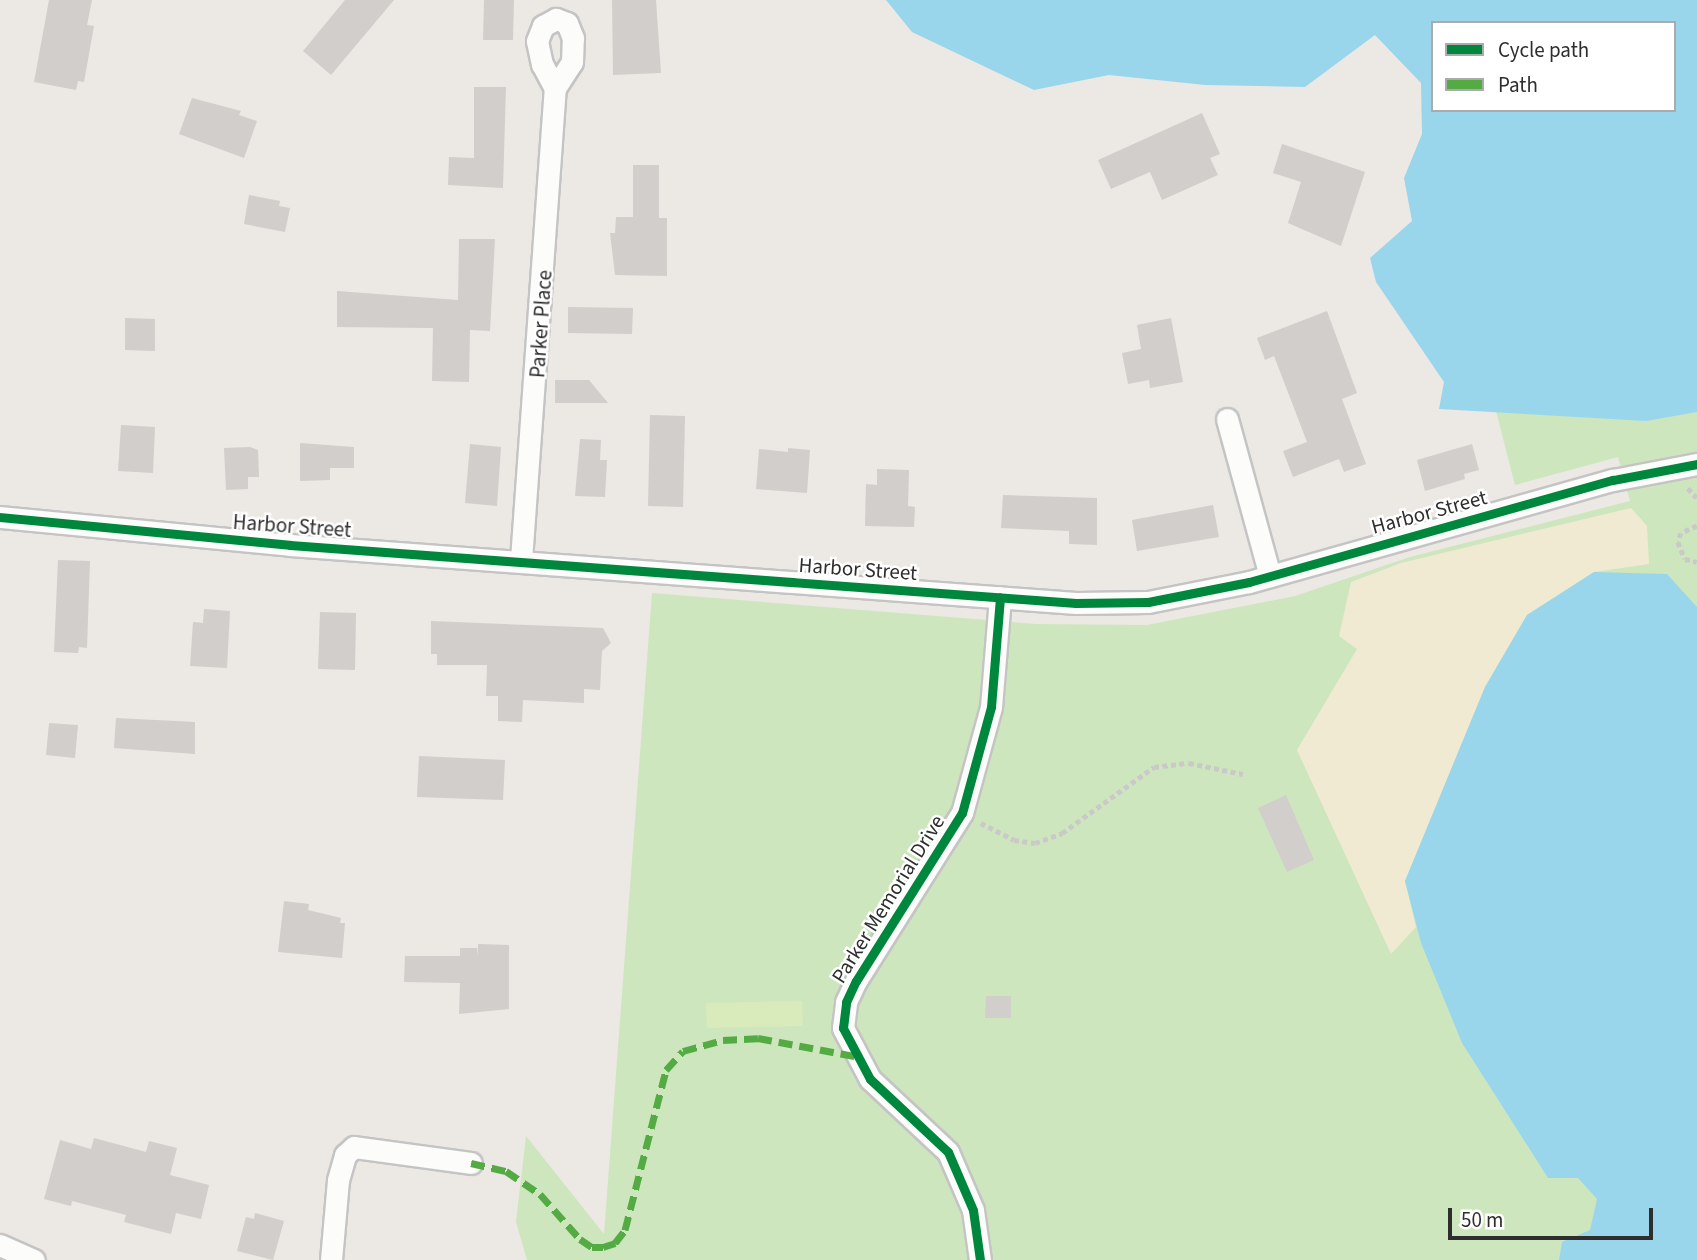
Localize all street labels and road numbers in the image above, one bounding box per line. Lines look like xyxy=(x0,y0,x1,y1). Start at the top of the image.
street label: Parker Place xyxy=(525,269,557,379)
street label: Harbor Street xyxy=(1368,484,1490,540)
street label: Harbor Street xyxy=(232,509,352,543)
street label: Harbor Street xyxy=(798,552,918,586)
street label: Parker Memorial Drive xyxy=(826,810,950,988)

